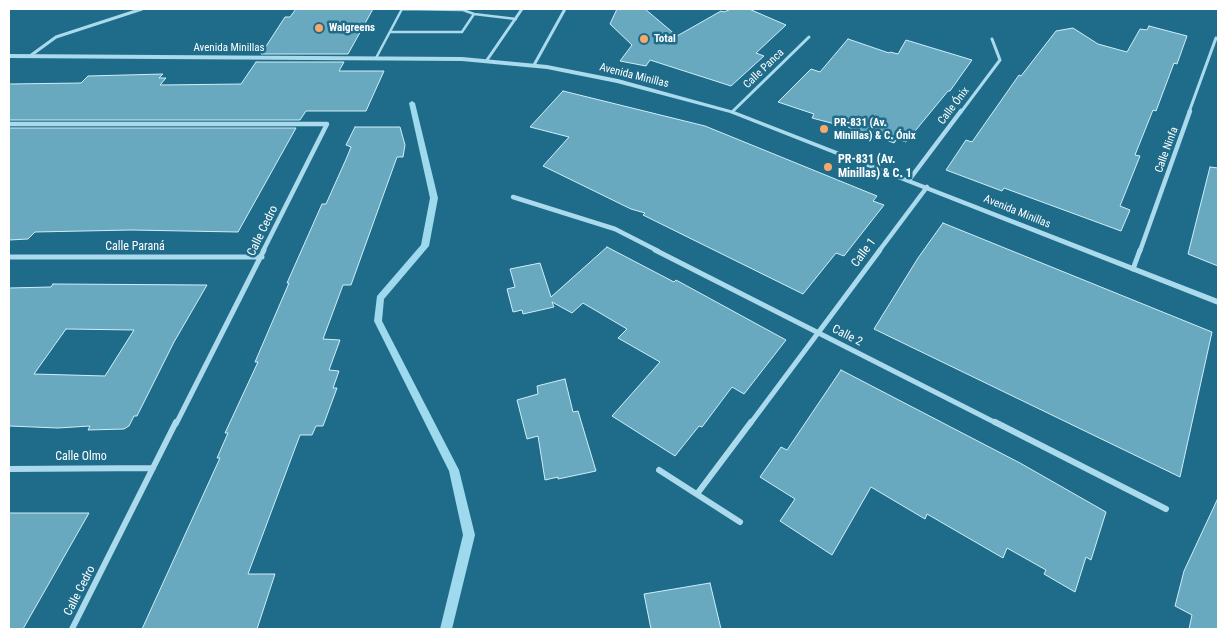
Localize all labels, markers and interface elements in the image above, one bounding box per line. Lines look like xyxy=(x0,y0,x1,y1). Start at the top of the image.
place label: Walgreens xyxy=(329,21,375,35)
marker: Walgreens xyxy=(313,22,325,34)
place label: Total xyxy=(654,32,676,46)
marker: Total xyxy=(638,33,650,45)
street label: Avenida Minillas xyxy=(194,41,264,55)
street label: Calle Panca xyxy=(741,46,787,92)
street label: Avenida Minillas xyxy=(598,61,670,91)
street label: Calle Ónix xyxy=(936,85,972,127)
place label: PR-831 (Av. Minillas) & C. Ónix xyxy=(834,116,916,142)
marker: PR-831 (Av. Minillas) & C. Ónix xyxy=(818,123,830,135)
street label: Calle Ninfa xyxy=(1153,125,1181,175)
place label: PR-831 (Av. Minillas) & C. 1 xyxy=(838,153,912,181)
marker: PR-831 (Av. Minillas) & C. 1 xyxy=(822,161,834,173)
street label: Avenida Minillas xyxy=(982,193,1052,231)
street label: Calle Cedro xyxy=(245,203,281,259)
street label: Calle 1 xyxy=(849,236,879,270)
street label: Calle Paraná xyxy=(105,240,165,254)
street label: Calle 2 xyxy=(829,322,865,350)
street label: Calle Olmo xyxy=(55,450,107,464)
street label: Calle Cedro xyxy=(61,564,99,618)

